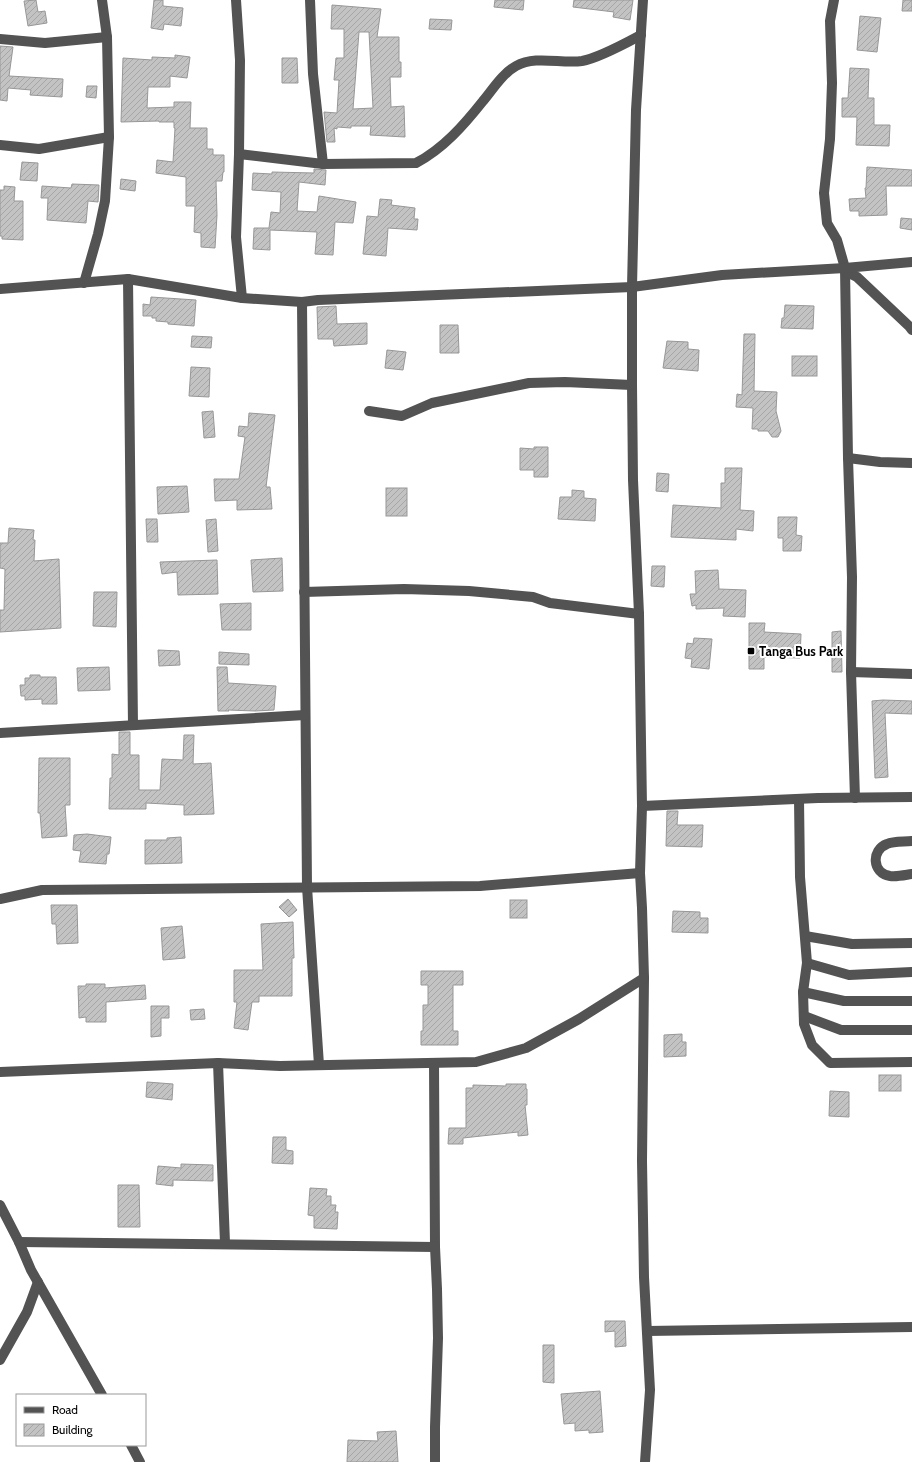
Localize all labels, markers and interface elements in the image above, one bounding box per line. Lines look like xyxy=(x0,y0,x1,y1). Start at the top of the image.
place label: Tanga Bus Park xyxy=(759,643,844,659)
marker: Tanga Bus Park xyxy=(746,646,756,656)
legend xyxy=(16,1394,146,1446)
text: Road xyxy=(52,1402,78,1417)
text: Building xyxy=(52,1422,94,1437)

